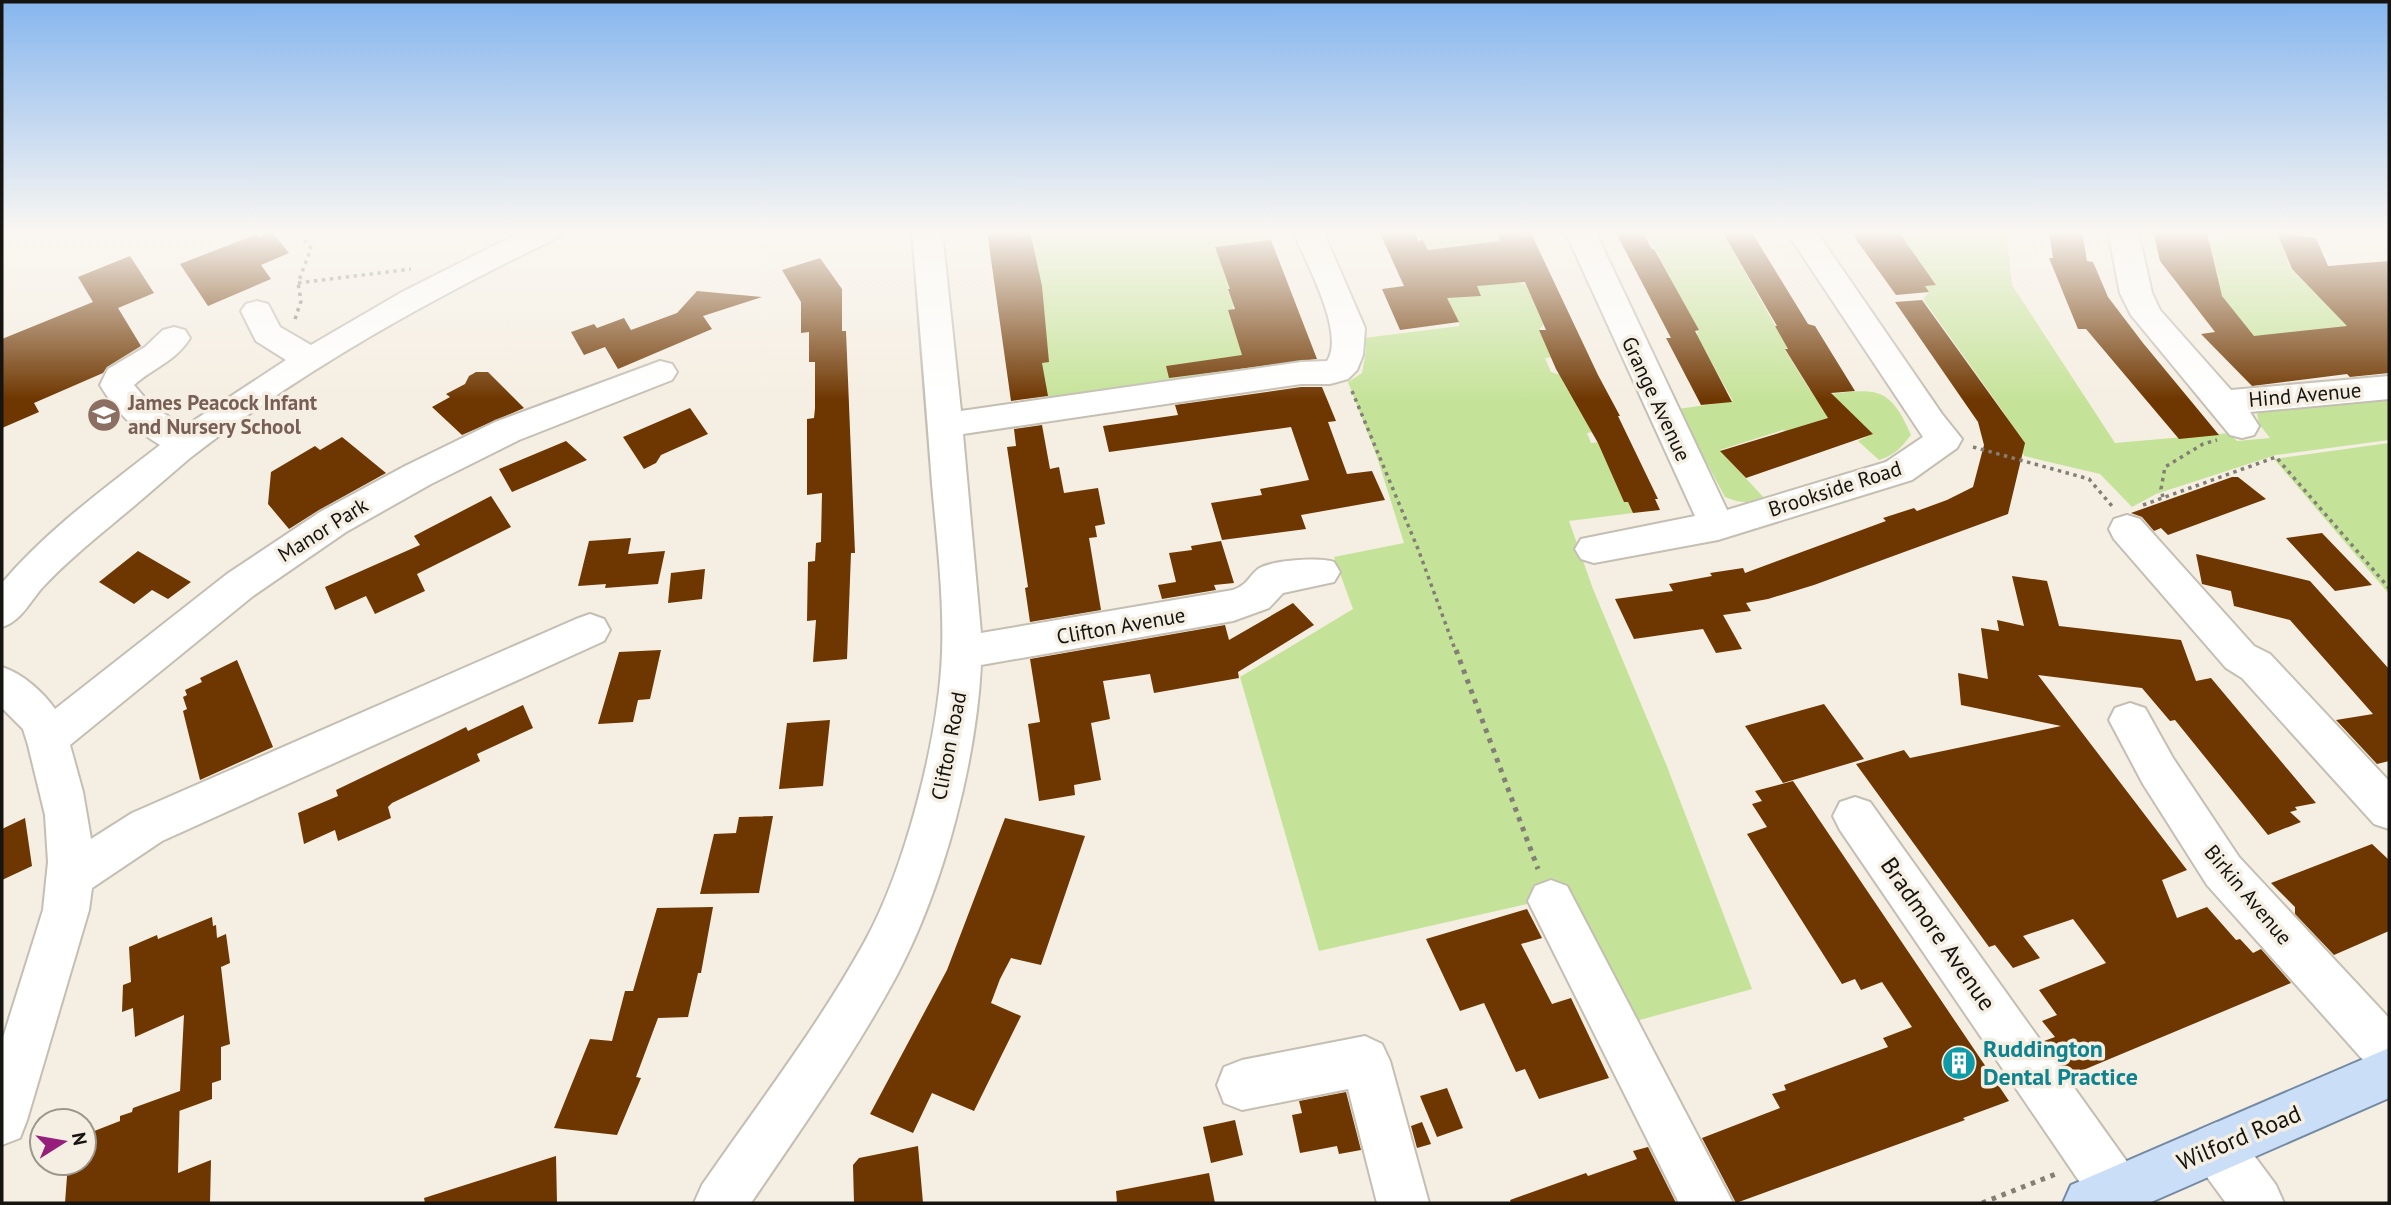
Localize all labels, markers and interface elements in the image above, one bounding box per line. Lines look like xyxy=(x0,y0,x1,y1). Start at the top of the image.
street label: Grange Avenue xyxy=(1616,332,1697,465)
street label: Hind Avenue xyxy=(2247,376,2362,413)
place label: James Peacock Infant and Nursery School xyxy=(127,389,318,440)
school or university icon: James Peacock Infant and Nursery School xyxy=(85,396,123,434)
street label: Brookside Road xyxy=(1765,454,1905,523)
street label: Manor Park xyxy=(273,491,373,568)
street label: Clifton Avenue xyxy=(1054,601,1187,650)
street label: Clifton Road xyxy=(925,689,972,802)
street label: Birkin Avenue xyxy=(2199,839,2298,950)
street label: Bradmore Avenue xyxy=(1874,851,2003,1016)
place label: Ruddington Dental Practice xyxy=(1983,1033,2138,1092)
building icon: Ruddington Dental Practice xyxy=(1940,1044,1978,1082)
street label: Wilford Road xyxy=(2172,1098,2306,1178)
north arrow xyxy=(28,1107,98,1177)
text: N xyxy=(67,1130,93,1147)

